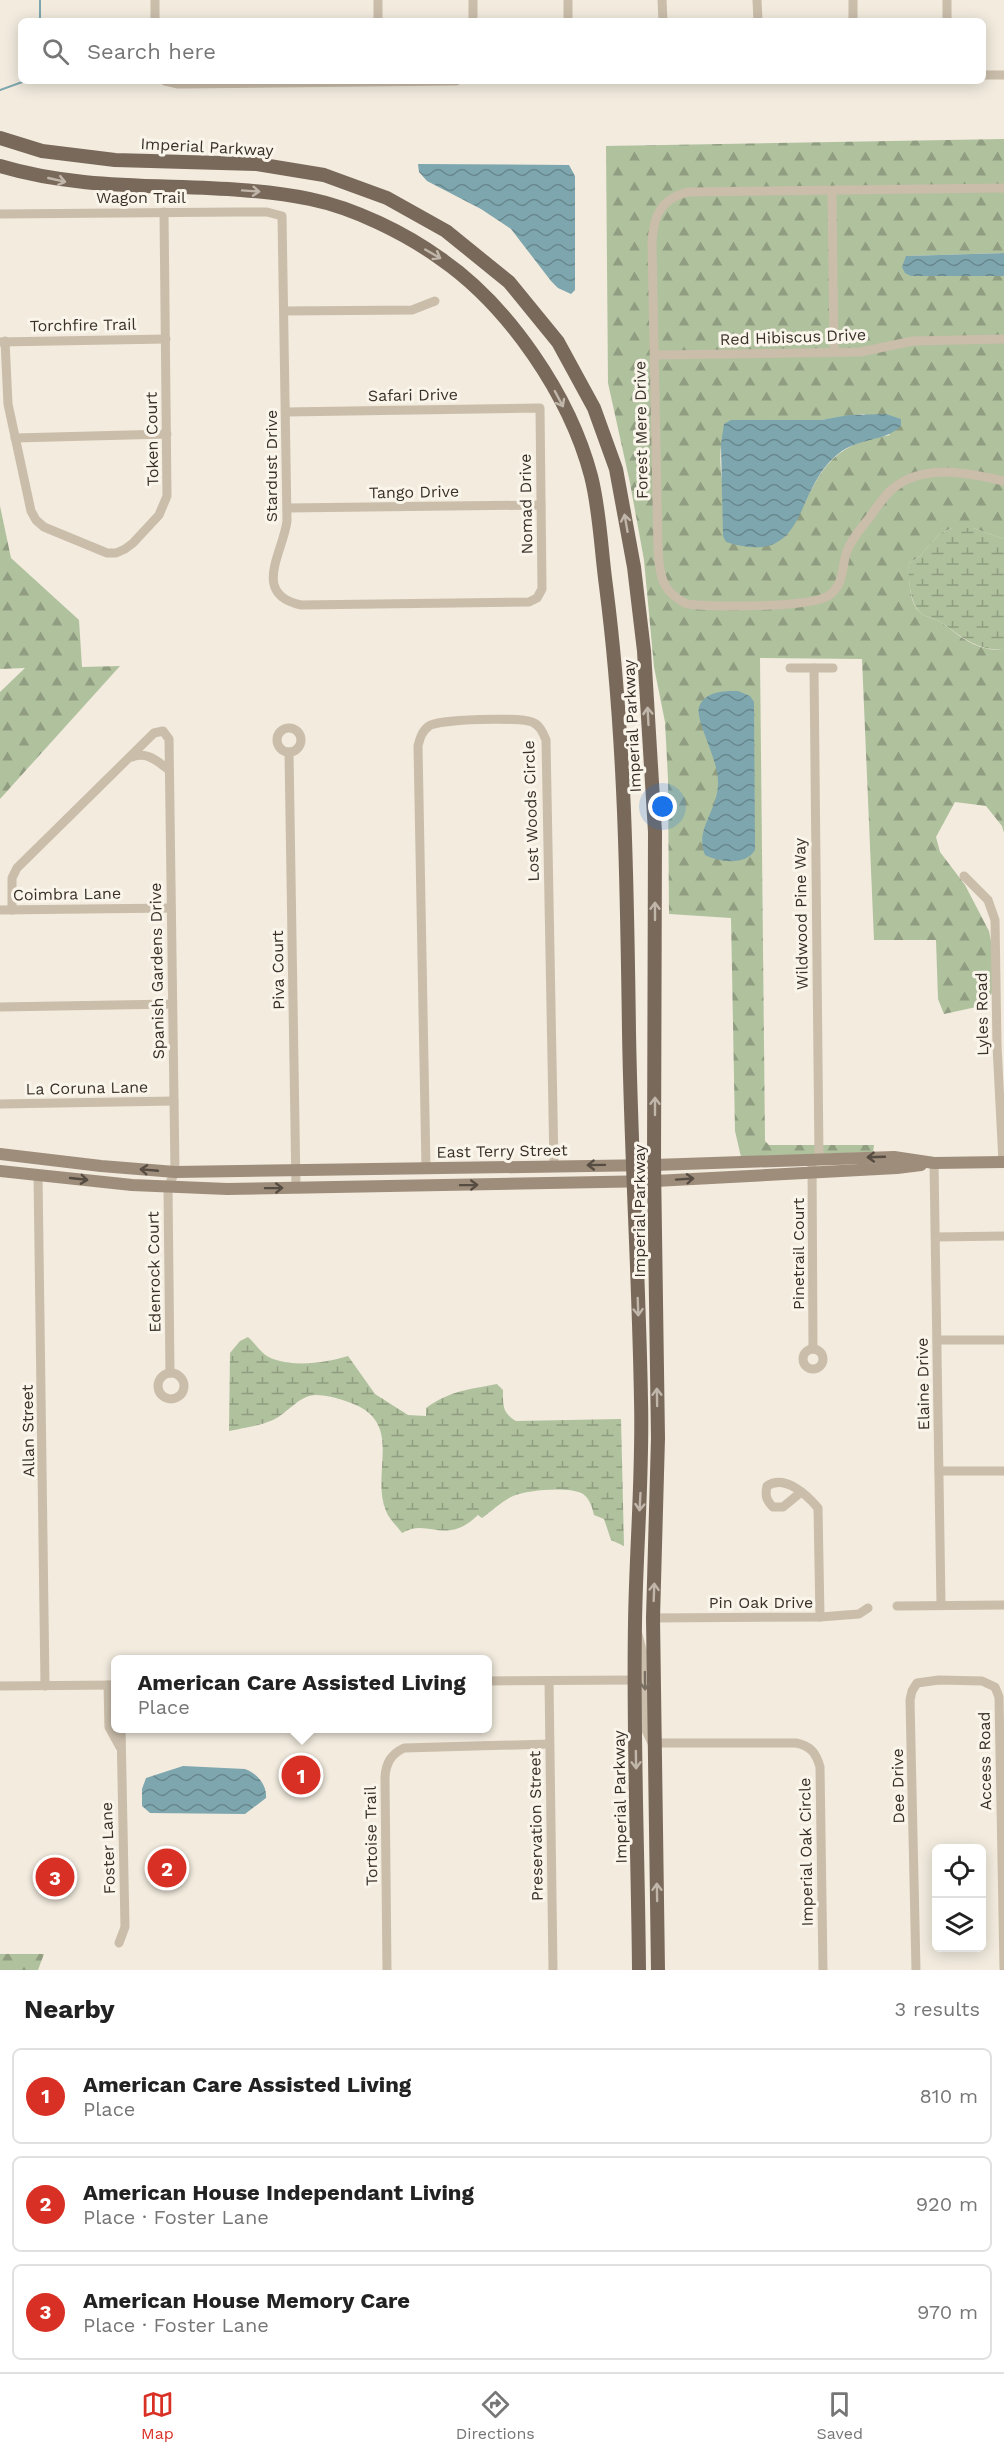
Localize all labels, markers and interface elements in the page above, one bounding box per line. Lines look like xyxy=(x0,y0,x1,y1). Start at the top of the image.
search box xyxy=(18,18,986,84)
icon: search xyxy=(39,35,72,68)
text: Search here xyxy=(87,39,216,64)
street label: Imperial Parkway xyxy=(140,134,275,160)
one-way arrow xyxy=(47,175,66,186)
one-way arrow xyxy=(241,185,261,196)
street label: Wagon Trail xyxy=(96,188,186,207)
one-way arrow xyxy=(424,248,441,260)
street label: Torchfire Trail xyxy=(29,315,137,335)
street label: Red Hibiscus Drive xyxy=(720,325,866,349)
street label: Forest Mere Drive xyxy=(630,361,652,499)
street label: Safari Drive xyxy=(368,385,458,405)
one-way arrow xyxy=(554,390,565,408)
street label: Token Court xyxy=(142,392,162,486)
street label: Stardust Drive xyxy=(262,410,281,522)
street label: Nomad Drive xyxy=(516,453,536,555)
street label: Tango Drive xyxy=(369,482,459,502)
one-way arrow xyxy=(620,514,631,533)
street label: Imperial Parkway xyxy=(619,658,645,793)
one-way arrow xyxy=(643,707,654,727)
street label: Lost Woods Circle xyxy=(519,740,543,882)
your location xyxy=(648,792,677,821)
street label: Wildwood Pine Way xyxy=(790,837,812,990)
street label: Spanish Gardens Drive xyxy=(146,882,168,1060)
street label: Coimbra Lane xyxy=(13,884,121,904)
one-way arrow xyxy=(649,902,661,922)
street label: Piva Court xyxy=(268,930,288,1010)
street label: Lyles Road xyxy=(972,972,992,1056)
street label: La Coruna Lane xyxy=(26,1077,148,1099)
one-way arrow xyxy=(649,1097,661,1117)
street label: East Terry Street xyxy=(436,1140,568,1162)
street label: Imperial Parkway xyxy=(630,1144,649,1278)
one-way arrow xyxy=(867,1152,887,1163)
one-way arrow xyxy=(586,1160,606,1171)
one-way arrow xyxy=(140,1164,160,1175)
one-way arrow xyxy=(69,1174,88,1185)
one-way arrow xyxy=(674,1174,694,1185)
one-way arrow xyxy=(458,1179,478,1190)
one-way arrow xyxy=(263,1182,283,1194)
street label: Pinetrail Court xyxy=(789,1198,808,1310)
street label: Edenrock Court xyxy=(143,1211,165,1333)
one-way arrow xyxy=(633,1297,644,1317)
street label: Elaine Drive xyxy=(913,1337,933,1431)
street label: Allan Street xyxy=(18,1384,38,1478)
one-way arrow xyxy=(652,1388,663,1408)
one-way arrow xyxy=(635,1492,646,1512)
one-way arrow xyxy=(648,1582,660,1602)
street label: Pin Oak Drive xyxy=(709,1593,813,1612)
popup xyxy=(111,1655,492,1733)
text: American Care Assisted Living xyxy=(137,1670,466,1695)
one-way arrow xyxy=(639,1670,650,1690)
text: Place xyxy=(137,1695,190,1719)
street label: Access Road xyxy=(975,1711,995,1811)
street label: Imperial Parkway xyxy=(609,1729,631,1864)
street label: Dee Drive xyxy=(888,1748,908,1824)
street label: Preservation Street xyxy=(525,1750,547,1901)
one-way arrow xyxy=(630,1750,642,1770)
pin: 1 xyxy=(282,1752,320,1798)
street label: Imperial Oak Circle xyxy=(795,1778,817,1926)
street label: Tortoise Trail xyxy=(361,1786,381,1886)
street label: Foster Lane xyxy=(97,1802,119,1894)
map controls xyxy=(932,1844,986,1952)
button: locate xyxy=(932,1844,986,1898)
pin: 2 xyxy=(148,1846,186,1890)
pin: 3 xyxy=(36,1854,74,1900)
one-way arrow xyxy=(651,1882,663,1902)
button: layers xyxy=(932,1898,986,1952)
text: Nearby xyxy=(24,1994,115,2024)
text: 3 results xyxy=(895,1997,980,2021)
text: American Care Assisted Living xyxy=(83,2072,411,2097)
text: 1 xyxy=(41,2084,50,2108)
text: 810 m xyxy=(920,2084,978,2108)
text: Place xyxy=(83,2097,135,2121)
text: American House Independant Living xyxy=(83,2180,474,2205)
text: 2 xyxy=(40,2192,51,2216)
text: 920 m xyxy=(916,2192,978,2216)
text: Place · Foster Lane xyxy=(83,2205,269,2229)
text: American House Memory Care xyxy=(83,2288,410,2313)
text: 3 xyxy=(40,2300,51,2324)
text: 970 m xyxy=(917,2300,978,2324)
text: Place · Foster Lane xyxy=(83,2313,269,2337)
tab: Map xyxy=(141,2388,174,2443)
tab: Directions xyxy=(456,2388,535,2443)
tab: Saved xyxy=(817,2388,863,2443)

